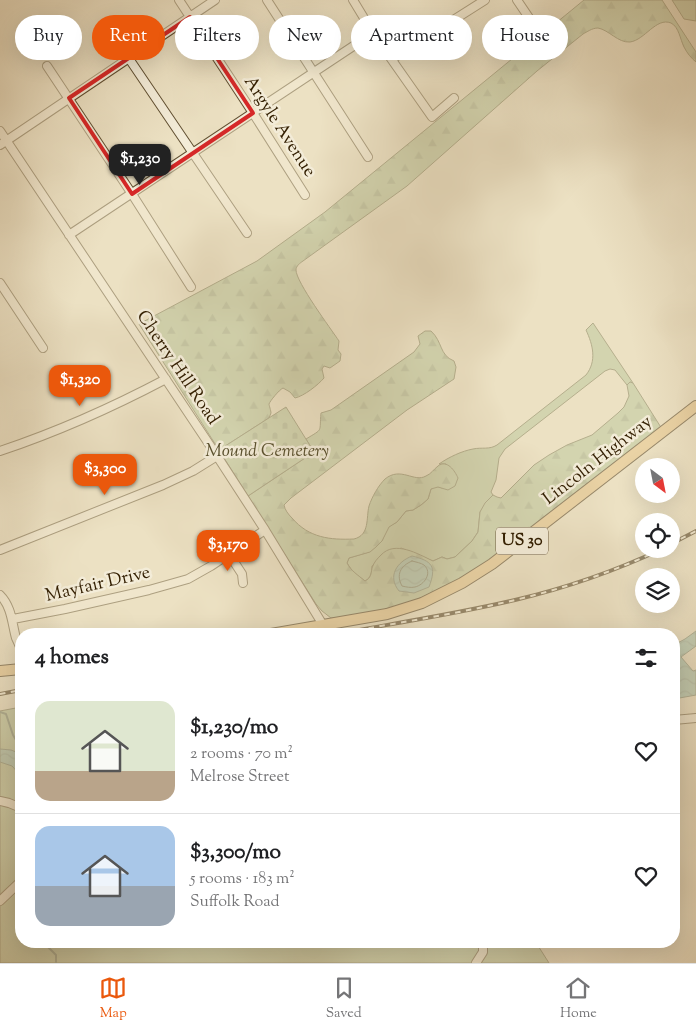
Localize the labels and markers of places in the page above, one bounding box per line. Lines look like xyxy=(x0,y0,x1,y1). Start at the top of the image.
pin: $1,230 xyxy=(99,144,181,186)
pin: $1,320 xyxy=(39,364,121,407)
pin: $3,300 xyxy=(64,454,146,496)
pin: $3,170 xyxy=(187,530,269,572)

